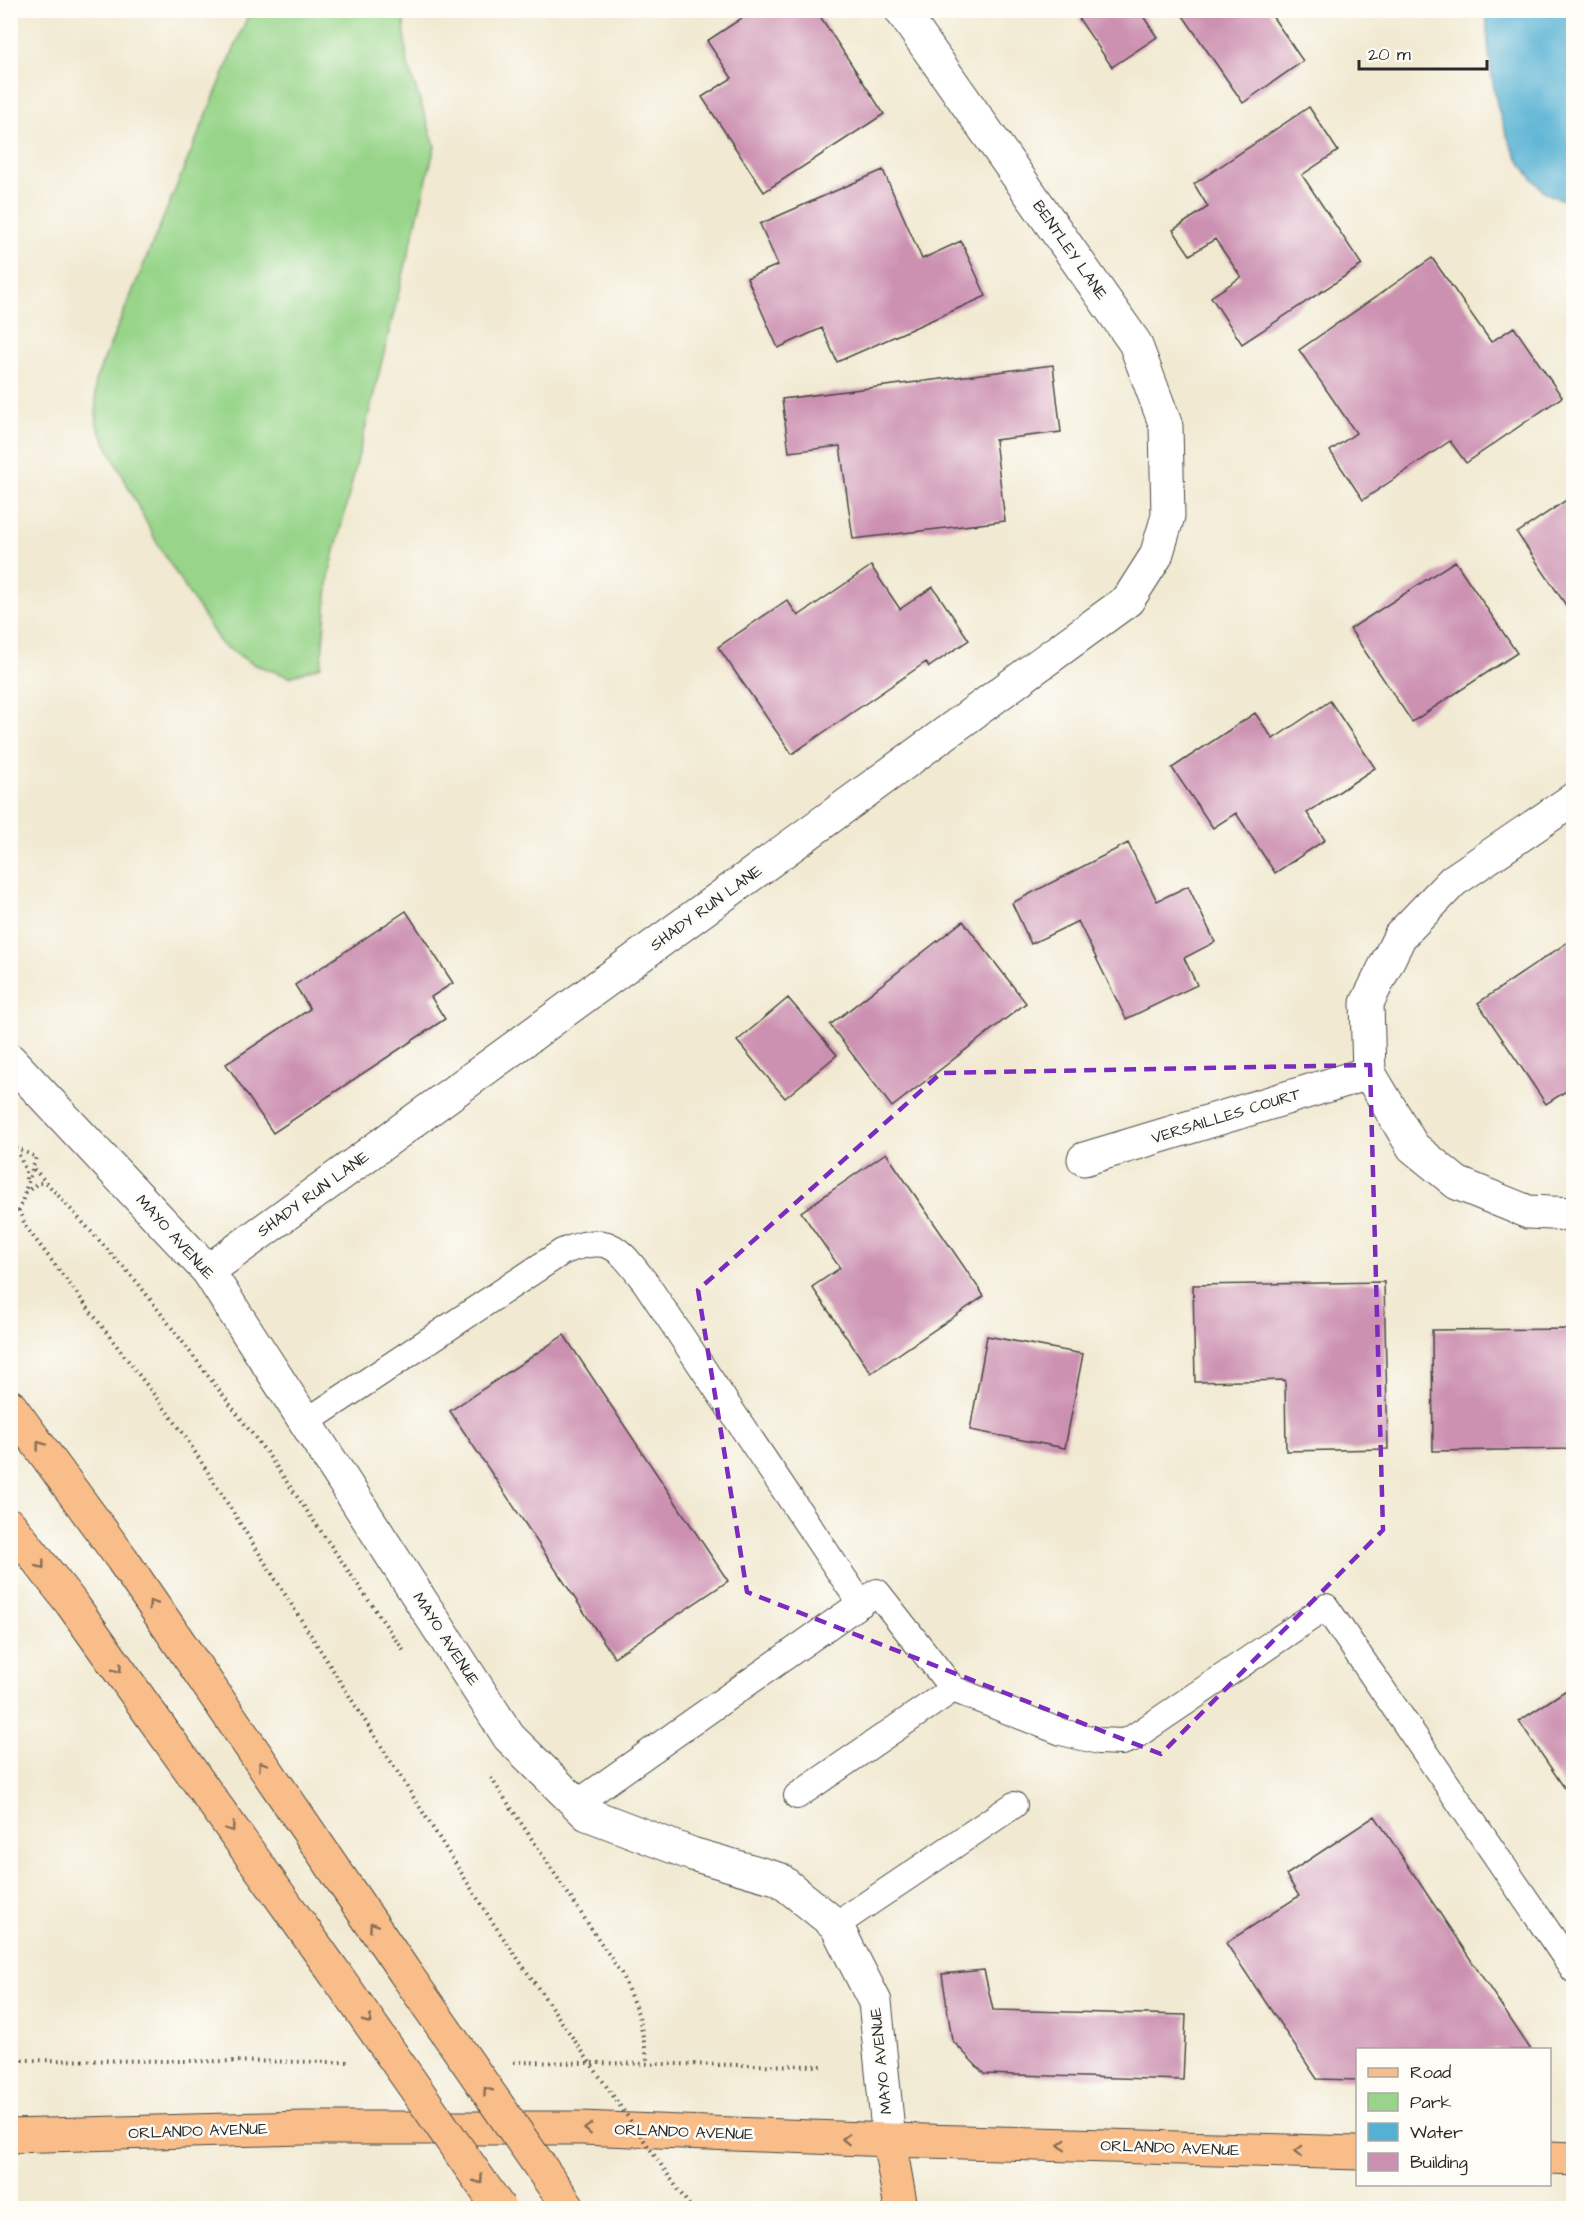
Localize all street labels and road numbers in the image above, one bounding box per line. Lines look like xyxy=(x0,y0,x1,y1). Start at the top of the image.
street label: BENTLEY LANE xyxy=(1027,196,1113,305)
street label: SHADY RUN LANE xyxy=(646,860,767,956)
street label: VERSAILLES COURT xyxy=(1149,1083,1303,1149)
street label: SHADY RUN LANE xyxy=(253,1146,374,1242)
street label: MAYO AVENUE xyxy=(131,1190,219,1285)
street label: MAYO AVENUE xyxy=(408,1588,485,1690)
street label: MAYO AVENUE xyxy=(864,2006,898,2116)
street label: ORLANDO AVENUE xyxy=(128,2118,268,2144)
street label: ORLANDO AVENUE xyxy=(614,2119,754,2145)
street label: ORLANDO AVENUE xyxy=(1100,2135,1240,2161)

